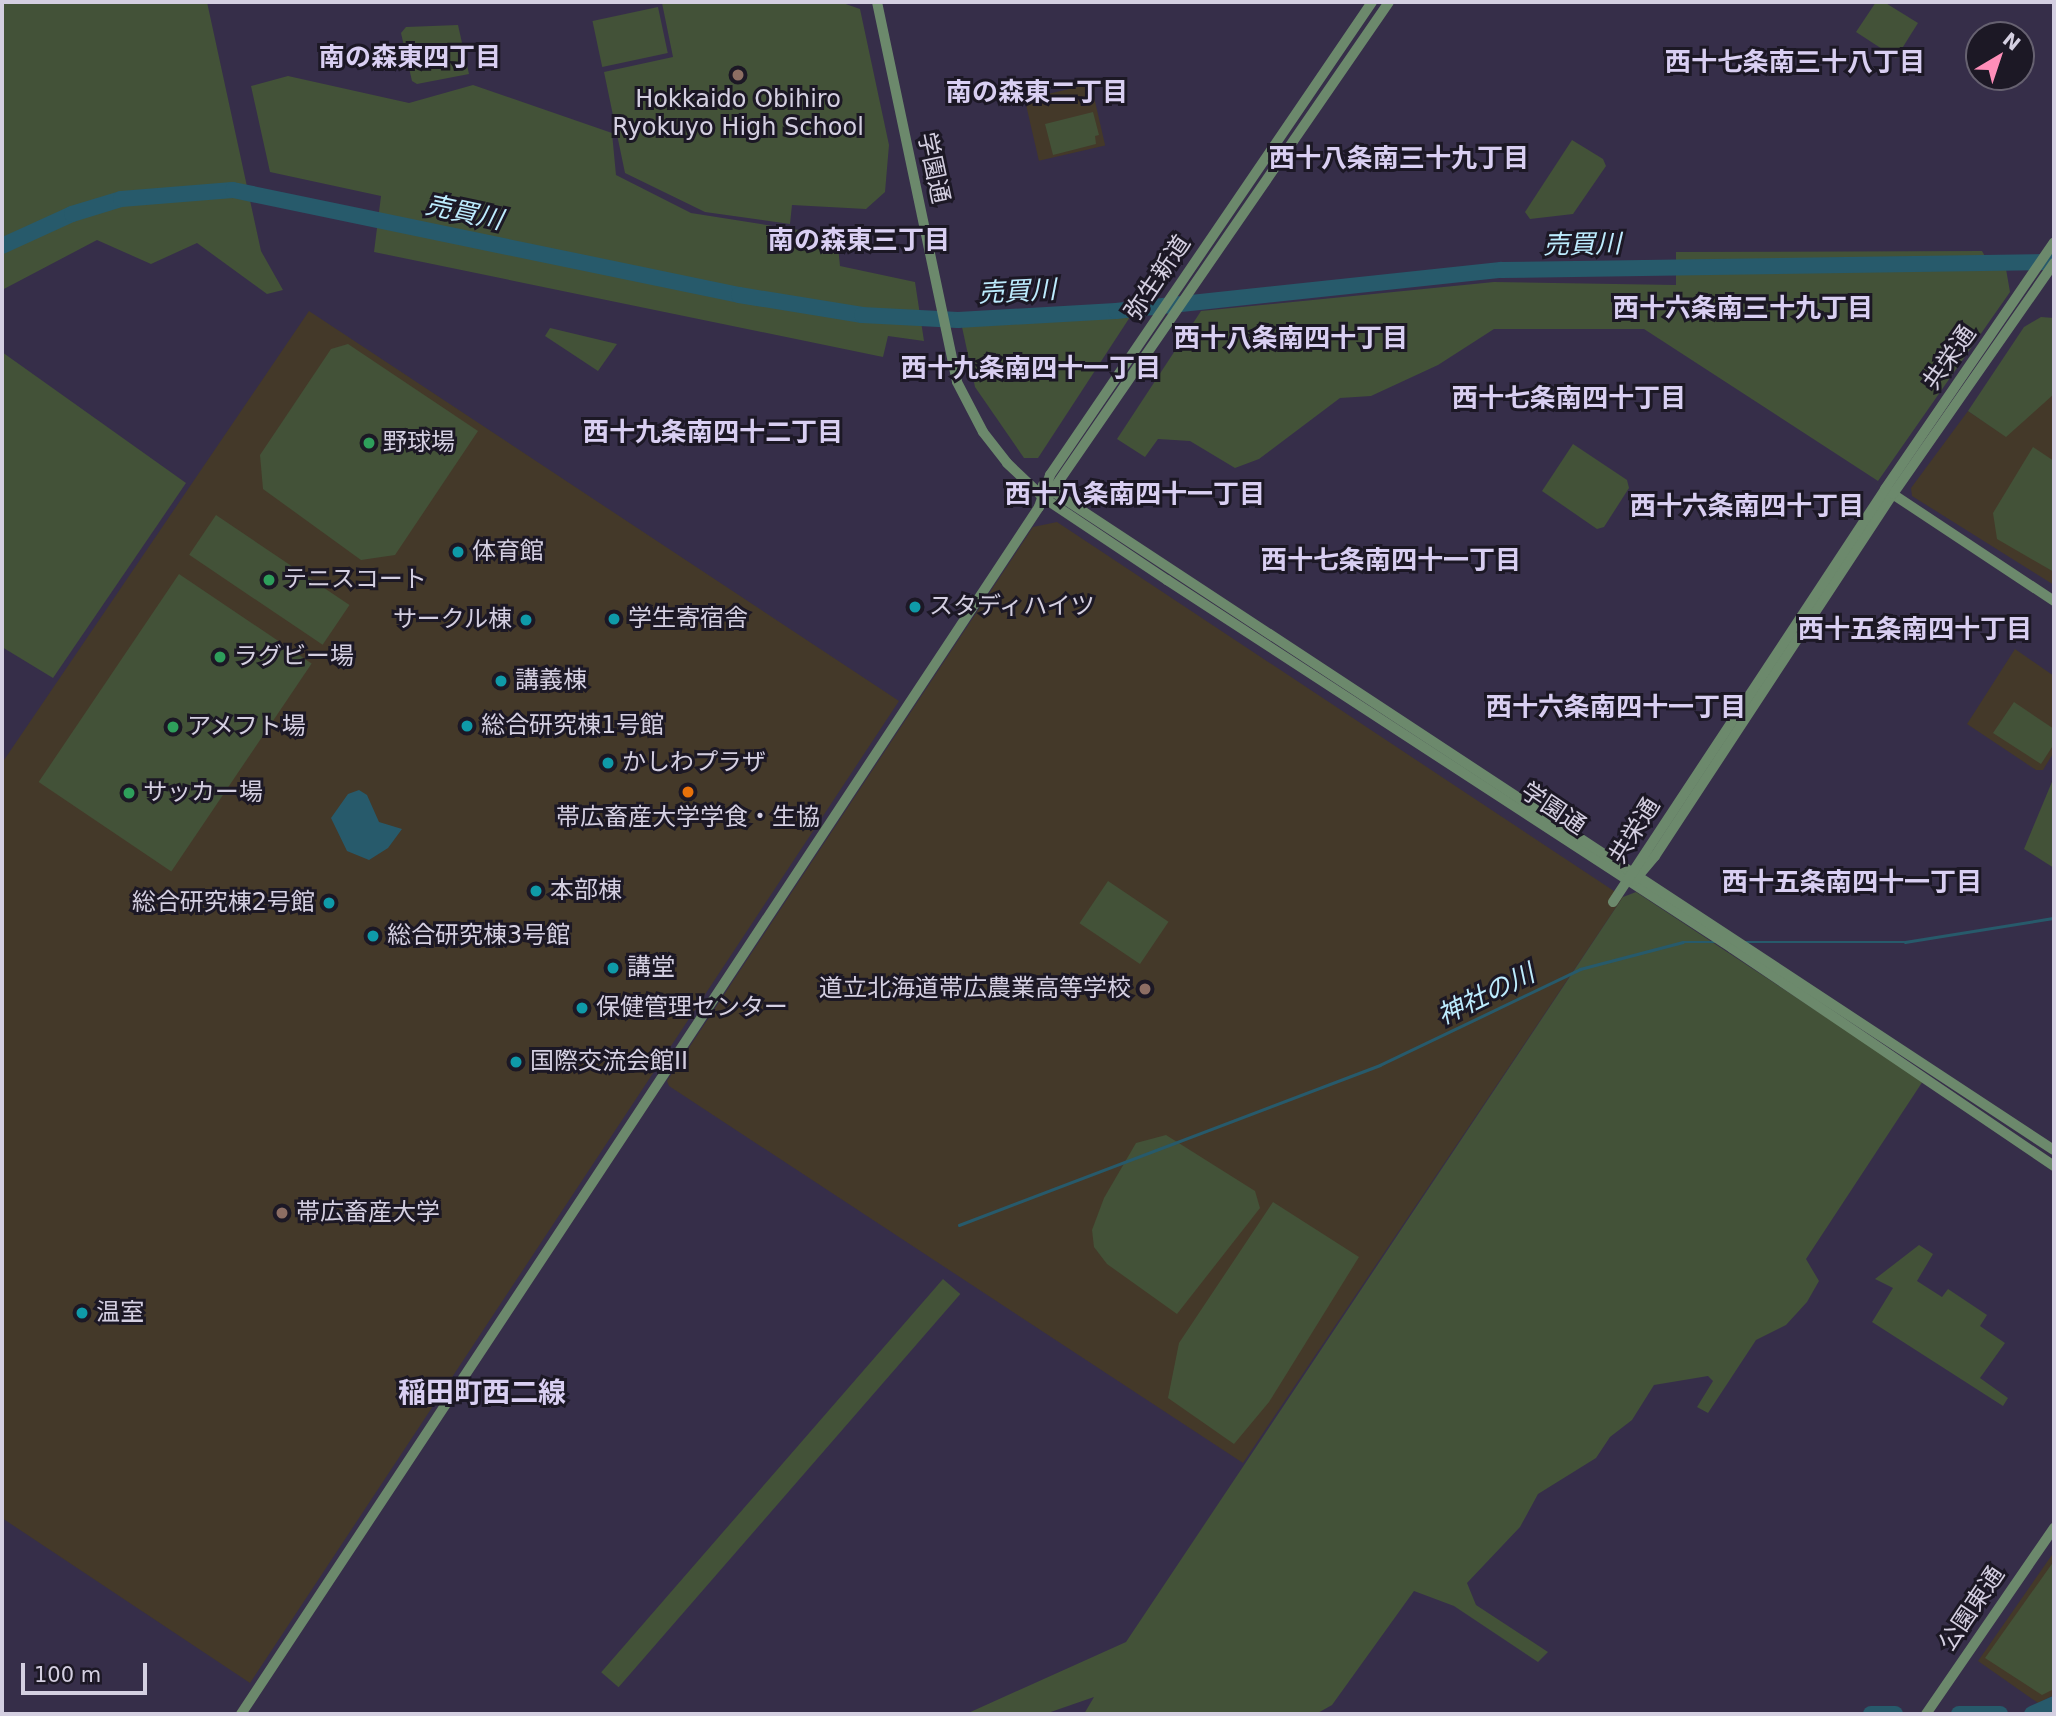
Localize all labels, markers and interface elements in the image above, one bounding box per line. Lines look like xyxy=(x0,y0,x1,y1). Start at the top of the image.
north arrow xyxy=(1965,21,2035,91)
text: N xyxy=(1999,28,2025,55)
district label: 南の森東四丁目 xyxy=(319,42,501,74)
district label: 西十七条南三十八丁目 xyxy=(1665,47,1925,79)
marker: Hokkaido Obihiro Ryokuyo High School xyxy=(730,67,746,83)
district label: 南の森東二丁目 xyxy=(946,77,1128,109)
place label: Hokkaido Obihiro Ryokuyo High School xyxy=(612,86,864,142)
street label: 学園通 xyxy=(911,130,955,206)
district label: 西十八条南三十九丁目 xyxy=(1269,143,1529,175)
water label: 売買川 xyxy=(423,190,505,236)
district label: 南の森東三丁目 xyxy=(768,225,950,257)
water label: 売買川 xyxy=(1543,229,1621,261)
street label: 弥生新道 xyxy=(1119,230,1197,326)
water label: 売買川 xyxy=(977,274,1057,310)
district label: 西十六条南三十九丁目 xyxy=(1613,293,1873,325)
street label: 共栄通 xyxy=(1918,320,1982,396)
district label: 西十八条南四十丁目 xyxy=(1174,323,1408,355)
district label: 西十九条南四十一丁目 xyxy=(901,353,1161,385)
district label: 西十七条南四十丁目 xyxy=(1452,383,1686,415)
district label: 西十九条南四十二丁目 xyxy=(583,417,843,449)
place label: 野球場 xyxy=(383,429,455,457)
marker: 野球場 xyxy=(361,435,377,451)
district label: 西十八条南四十一丁目 xyxy=(1005,479,1265,511)
district label: 西十六条南四十丁目 xyxy=(1630,491,1864,523)
place label: 体育館 xyxy=(472,538,544,566)
marker: 体育館 xyxy=(450,544,466,560)
district label: 西十七条南四十一丁目 xyxy=(1261,545,1521,577)
place label: テニスコート xyxy=(283,566,427,594)
marker: テニスコート xyxy=(261,572,277,588)
place label: スタディハイツ xyxy=(929,593,1097,621)
marker: スタディハイツ xyxy=(907,599,923,615)
place label: 学生寄宿舎 xyxy=(628,605,748,633)
place label: サークル棟 xyxy=(392,606,512,634)
marker: 学生寄宿舎 xyxy=(606,611,622,627)
marker: サークル棟 xyxy=(518,612,534,628)
district label: 西十五条南四十丁目 xyxy=(1798,614,2032,646)
place label: ラグビー場 xyxy=(234,643,354,671)
marker: ラグビー場 xyxy=(212,649,228,665)
place label: 講義棟 xyxy=(515,667,587,695)
marker: 講義棟 xyxy=(493,673,509,689)
district label: 西十六条南四十一丁目 xyxy=(1486,692,1746,724)
place label: 総合研究棟1号館 xyxy=(481,712,664,740)
place label: アメフト場 xyxy=(187,713,307,741)
marker: 総合研究棟1号館 xyxy=(459,718,475,734)
marker: アメフト場 xyxy=(165,719,181,735)
place label: かしわプラザ xyxy=(622,749,766,777)
marker: かしわプラザ xyxy=(600,755,616,771)
street label: 学園通 xyxy=(1515,777,1591,841)
place label: サッカー場 xyxy=(143,779,263,807)
marker: 帯広畜産大学学食・生協 xyxy=(680,784,696,800)
marker: サッカー場 xyxy=(121,785,137,801)
street label: 共栄通 xyxy=(1604,793,1666,869)
place label: 帯広畜産大学学食・生協 xyxy=(556,804,820,832)
district label: 西十五条南四十一丁目 xyxy=(1722,867,1982,899)
place label: 本部棟 xyxy=(550,877,622,905)
marker: 本部棟 xyxy=(528,883,544,899)
place label: 総合研究棟2号館 xyxy=(132,889,315,917)
marker: 総合研究棟2号館 xyxy=(321,895,337,911)
place label: 総合研究棟3号館 xyxy=(387,922,570,950)
marker: 総合研究棟3号館 xyxy=(365,928,381,944)
place label: 講堂 xyxy=(627,954,675,982)
water label: 神社の川 xyxy=(1432,958,1540,1032)
marker: 講堂 xyxy=(605,960,621,976)
place label: 道立北海道帯広農業高等学校 xyxy=(819,975,1131,1003)
marker: 道立北海道帯広農業高等学校 xyxy=(1137,981,1153,997)
place label: 保健管理センター xyxy=(596,994,788,1022)
marker: 保健管理センター xyxy=(574,1000,590,1016)
place label: 国際交流会館II xyxy=(530,1048,688,1076)
marker: 国際交流会館II xyxy=(508,1054,524,1070)
place label: 帯広畜産大学 xyxy=(296,1199,440,1227)
marker: 帯広畜産大学 xyxy=(274,1205,290,1221)
place label: 温室 xyxy=(96,1299,144,1327)
marker: 温室 xyxy=(74,1305,90,1321)
district label: 稲田町西二線 xyxy=(398,1376,566,1410)
street label: 公園東通 xyxy=(1933,1561,2011,1657)
scale bar xyxy=(24,1650,150,1694)
text: 100 m xyxy=(34,1663,101,1687)

